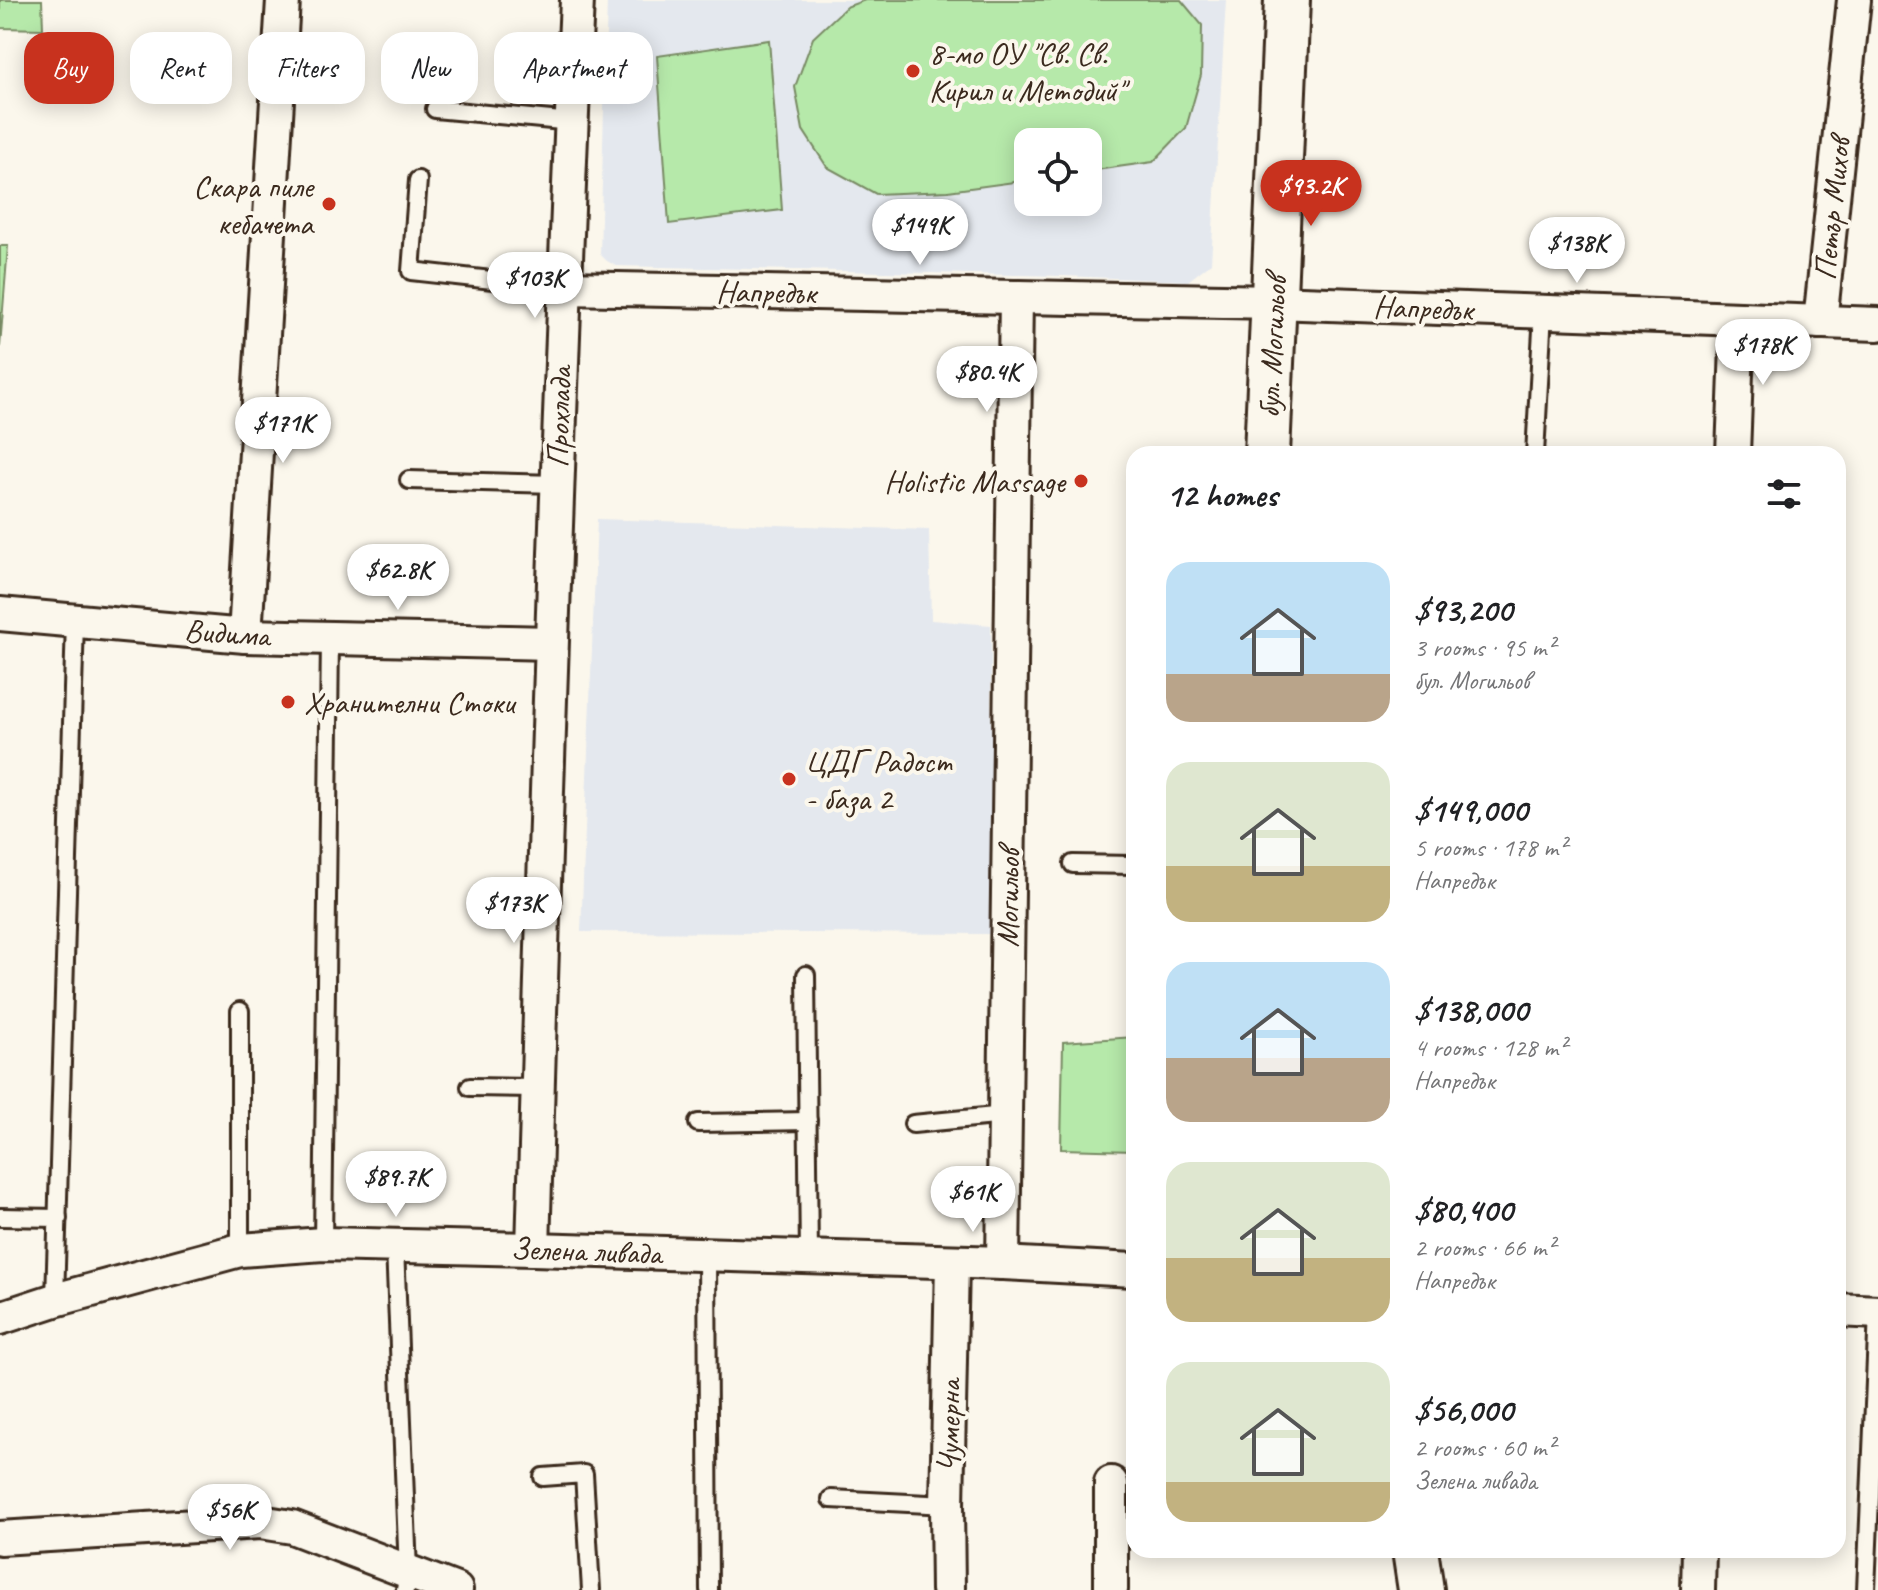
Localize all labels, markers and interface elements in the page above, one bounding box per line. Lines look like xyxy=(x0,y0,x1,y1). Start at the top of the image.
chip: Buy xyxy=(24,32,114,104)
chip: Rent xyxy=(130,32,232,104)
chip: Filters xyxy=(248,32,365,104)
chip: New xyxy=(381,32,478,104)
chip: Apartment xyxy=(494,32,653,104)
place label: 8-мо ОУ "Св. Св. Кирил и Методий" xyxy=(929,33,1131,111)
marker: 8-мо ОУ "Св. Св. Кирил и Методий" xyxy=(904,62,922,80)
map controls xyxy=(1014,128,1102,216)
button: locate xyxy=(1014,128,1102,216)
street label: Петър Михов xyxy=(1804,130,1860,282)
pin: $93.2K xyxy=(1246,160,1376,228)
place label: Скара пиле кебачета xyxy=(193,166,316,244)
text: $93.2K xyxy=(1279,169,1343,202)
marker: Скара пиле кебачета xyxy=(320,195,338,213)
pin: $149K xyxy=(864,199,976,267)
text: $149K xyxy=(890,208,950,241)
pin: $138K xyxy=(1521,217,1633,285)
text: $138K xyxy=(1547,226,1607,259)
pin: $103K xyxy=(479,252,591,320)
text: $103K xyxy=(505,261,565,294)
street label: бул. Могильов xyxy=(1248,268,1297,419)
street label: Напредък xyxy=(716,271,819,313)
street label: Напредък xyxy=(1373,286,1477,330)
pin: $178K xyxy=(1707,319,1819,387)
text: $178K xyxy=(1733,328,1793,361)
pin: $80.4K xyxy=(922,346,1052,414)
text: $80.4K xyxy=(954,355,1020,388)
street label: Прохлада xyxy=(537,363,581,468)
pin: $171K xyxy=(227,397,339,465)
text: $171K xyxy=(253,406,313,439)
place label: Holistic Massage xyxy=(884,461,1068,502)
marker: Holistic Massage xyxy=(1072,472,1090,490)
icon: filters xyxy=(1762,472,1806,516)
text: 12 homes xyxy=(1166,473,1277,516)
pin: $62.8K xyxy=(333,544,463,612)
text: $62.8K xyxy=(365,553,431,586)
text: $93,200 xyxy=(1414,588,1512,631)
icon: home xyxy=(1230,594,1326,690)
street label: Видима xyxy=(183,610,274,657)
text: 3 rooms · 95 m² xyxy=(1414,631,1555,664)
text: бул. Могильов xyxy=(1414,664,1530,697)
place label: Хранителни Стоки xyxy=(304,682,517,723)
marker: Хранителни Стоки xyxy=(279,693,297,711)
place label: ЦДГ Радост - база 2 xyxy=(805,741,953,819)
marker: ЦДГ Радост - база 2 xyxy=(780,770,798,788)
text: $149,000 xyxy=(1414,788,1527,831)
icon: home xyxy=(1230,794,1326,890)
text: 5 rooms · 178 m² xyxy=(1414,831,1566,864)
street label: Могильов xyxy=(987,841,1029,948)
text: Напредък xyxy=(1414,864,1495,897)
pin: $173K xyxy=(458,877,570,945)
text: $173K xyxy=(484,886,544,919)
text: $138,000 xyxy=(1414,988,1528,1031)
icon: home xyxy=(1230,994,1326,1090)
text: 4 rooms · 128 m² xyxy=(1414,1031,1566,1064)
text: Напредък xyxy=(1414,1064,1495,1097)
pin: $89.7K xyxy=(331,1151,461,1219)
text: $89.7K xyxy=(364,1160,428,1193)
pin: $61K xyxy=(926,1166,1020,1234)
text: $61K xyxy=(949,1175,997,1208)
text: $80,400 xyxy=(1414,1188,1513,1231)
icon: home xyxy=(1230,1194,1326,1290)
street label: Зелена ливада xyxy=(510,1228,665,1274)
text: 2 rooms · 66 m² xyxy=(1414,1231,1555,1264)
text: Напредък xyxy=(1414,1264,1495,1297)
street label: Чумерна xyxy=(928,1376,970,1473)
text: $56,000 xyxy=(1414,1388,1513,1431)
icon: home xyxy=(1230,1394,1326,1490)
text: 2 rooms · 60 m² xyxy=(1414,1431,1555,1464)
text: Зелена ливада xyxy=(1414,1464,1537,1497)
pin: $56K xyxy=(183,1484,277,1552)
text: $56K xyxy=(206,1493,254,1526)

